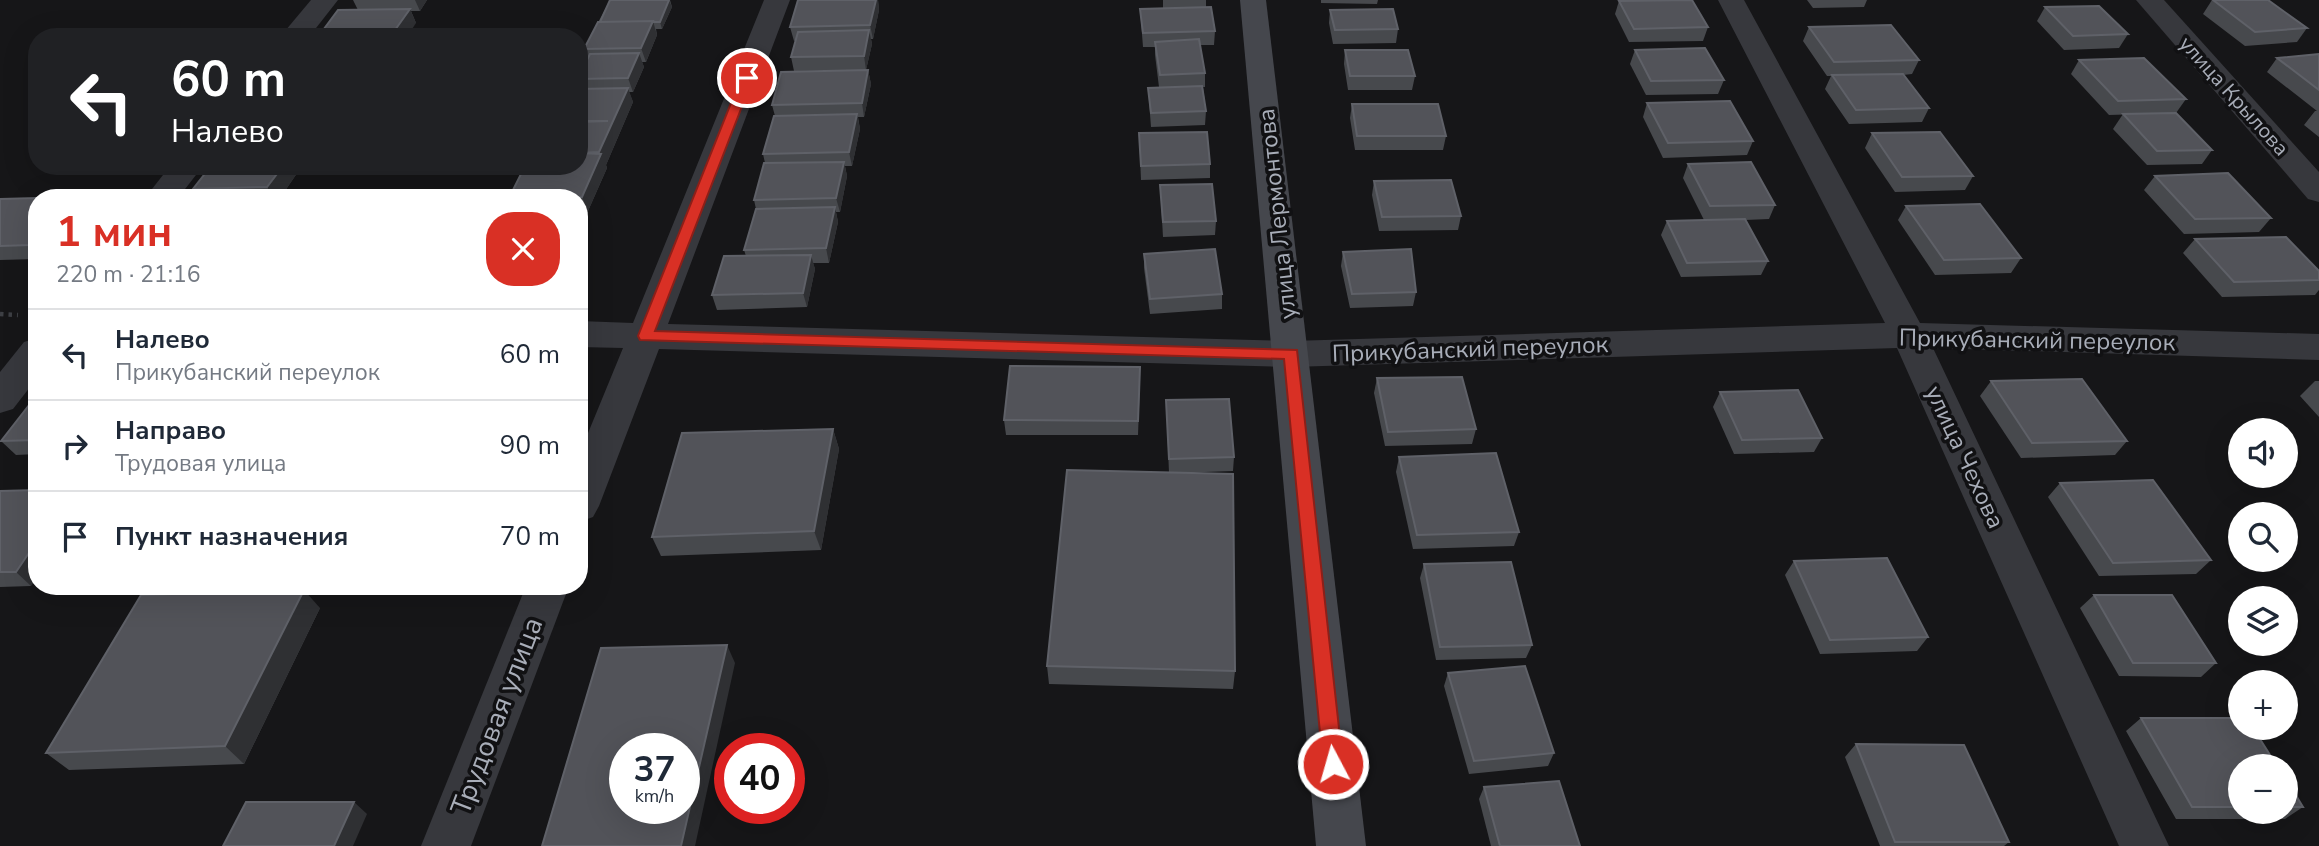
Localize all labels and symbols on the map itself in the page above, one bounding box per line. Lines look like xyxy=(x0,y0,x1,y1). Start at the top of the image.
street label: улица Крылова xyxy=(2173,30,2295,162)
pin xyxy=(717,48,777,108)
street label: улица Лермонтова xyxy=(1250,107,1304,321)
street label: Прикубанский переулок xyxy=(1899,322,2176,358)
street label: Прикубанский переулок xyxy=(1331,328,1609,370)
street label: улица Чехова xyxy=(1918,380,2012,534)
street label: Трудовая улица xyxy=(442,612,552,820)
position arrow xyxy=(1296,727,1370,801)
speed limit sign: 40 xyxy=(714,733,805,824)

